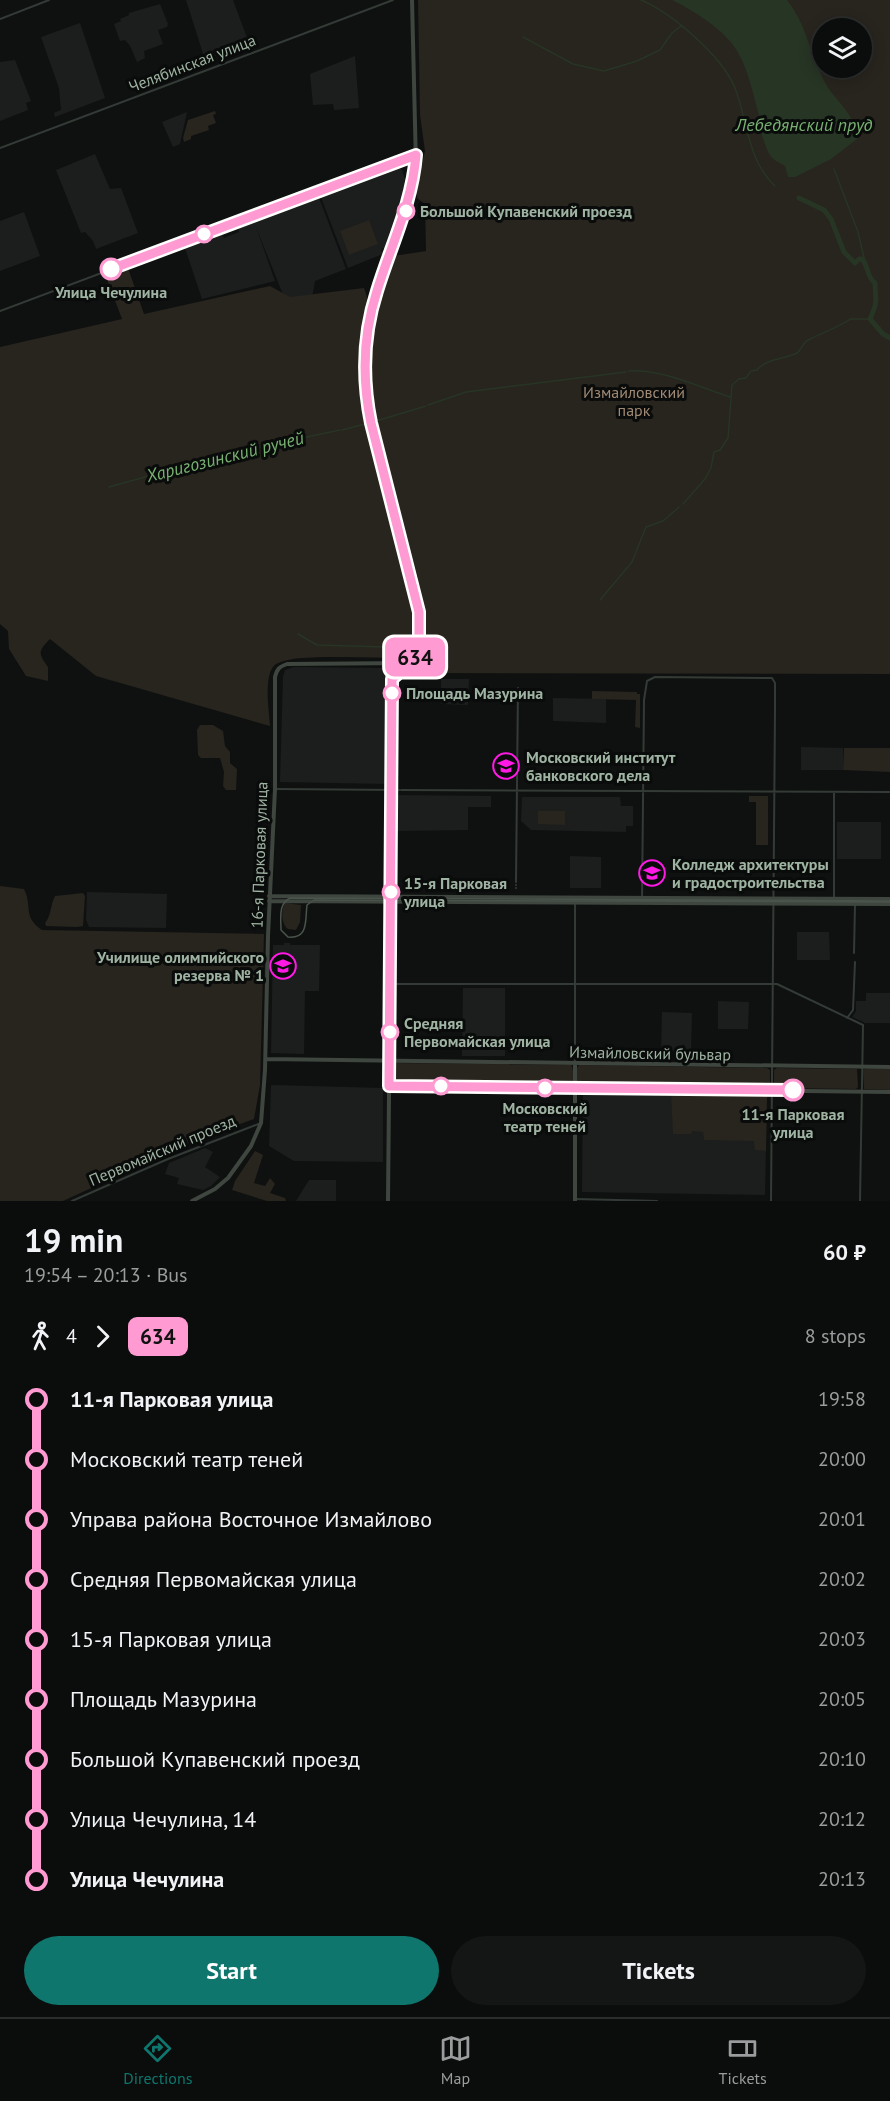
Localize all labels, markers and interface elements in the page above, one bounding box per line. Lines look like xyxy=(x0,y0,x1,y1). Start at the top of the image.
map controls xyxy=(812,18,872,78)
button: layers xyxy=(812,18,872,78)
street label: Челябинская улица xyxy=(126,30,258,96)
water label: Лебедянский пруд xyxy=(735,113,873,136)
place label: Большой Купавенский проезд xyxy=(420,201,632,221)
marker: Большой Купавенский проезд xyxy=(397,202,415,220)
unlabelled marker xyxy=(195,225,213,243)
marker: Улица Чечулина xyxy=(100,258,122,280)
place label: Улица Чечулина xyxy=(54,282,167,302)
park label: Измайловский парк xyxy=(583,382,685,420)
water label: Харигозинский ручей xyxy=(143,426,306,487)
line badge: 634 xyxy=(380,638,450,676)
text: 634 xyxy=(397,644,433,671)
place label: Площадь Мазурина xyxy=(406,683,543,703)
marker: Площадь Мазурина xyxy=(383,684,401,702)
place label: Московский институт банковского дела xyxy=(526,747,676,785)
school or university icon: Московский институт банковского дела xyxy=(491,751,521,781)
street label: 16-я Парковая улица xyxy=(246,781,272,929)
place label: Колледж архитектуры и градостроительства xyxy=(672,854,829,892)
school or university icon: Колледж архитектуры и градостроительства xyxy=(637,858,667,888)
place label: 15-я Парковая улица xyxy=(403,873,507,911)
marker: 15-я Парковая улица xyxy=(382,883,400,901)
place label: Училище олимпийского резерва № 1 xyxy=(96,947,264,985)
school or university icon: Училище олимпийского резерва № 1 xyxy=(268,951,298,981)
place label: Средняя Первомайская улица xyxy=(404,1013,551,1051)
marker: Средняя Первомайская улица xyxy=(381,1023,399,1041)
street label: Измайловский бульвар xyxy=(569,1042,731,1064)
unlabelled marker xyxy=(432,1077,450,1095)
marker: Московский театр теней xyxy=(536,1079,554,1097)
marker: 11-я Парковая улица xyxy=(782,1079,804,1101)
place label: Московский театр теней xyxy=(503,1098,587,1136)
place label: 11-я Парковая улица xyxy=(741,1104,845,1142)
street label: Первомайский проезд xyxy=(86,1110,239,1190)
text: 19 min xyxy=(24,1218,123,1261)
text: 60 ₽ xyxy=(823,1238,866,1266)
text: 19:54 – 20:13 · Bus xyxy=(24,1262,188,1288)
icon: walk xyxy=(24,1320,57,1353)
icon: forward xyxy=(86,1320,119,1353)
text: 4 xyxy=(66,1323,77,1349)
text: 634 xyxy=(140,1323,176,1350)
text: 8 stops xyxy=(805,1323,866,1349)
text: 11-я Парковая улица xyxy=(70,1385,273,1413)
text: 19:58 xyxy=(818,1386,866,1412)
text: Московский театр теней xyxy=(70,1445,303,1473)
text: 20:00 xyxy=(818,1446,866,1472)
text: Управа района Восточное Измайлово xyxy=(70,1505,432,1533)
text: 20:01 xyxy=(818,1506,866,1532)
text: Средняя Первомайская улица xyxy=(70,1565,357,1593)
text: 20:02 xyxy=(818,1566,866,1592)
text: 15-я Парковая улица xyxy=(70,1625,272,1653)
text: 20:03 xyxy=(818,1626,866,1652)
text: Площадь Мазурина xyxy=(70,1685,257,1713)
text: 20:05 xyxy=(818,1686,866,1712)
text: Большой Купавенский проезд xyxy=(70,1745,360,1773)
text: 20:10 xyxy=(818,1746,866,1772)
text: Улица Чечулина, 14 xyxy=(70,1805,256,1833)
text: 20:12 xyxy=(818,1806,866,1832)
text: Улица Чечулина xyxy=(70,1865,224,1893)
text: 20:13 xyxy=(818,1866,866,1892)
button: Start xyxy=(24,1936,439,2005)
button: Tickets xyxy=(451,1936,866,2005)
tab: Directions xyxy=(123,2032,192,2088)
tab: Map xyxy=(439,2032,472,2088)
tab: Tickets xyxy=(719,2032,767,2088)

